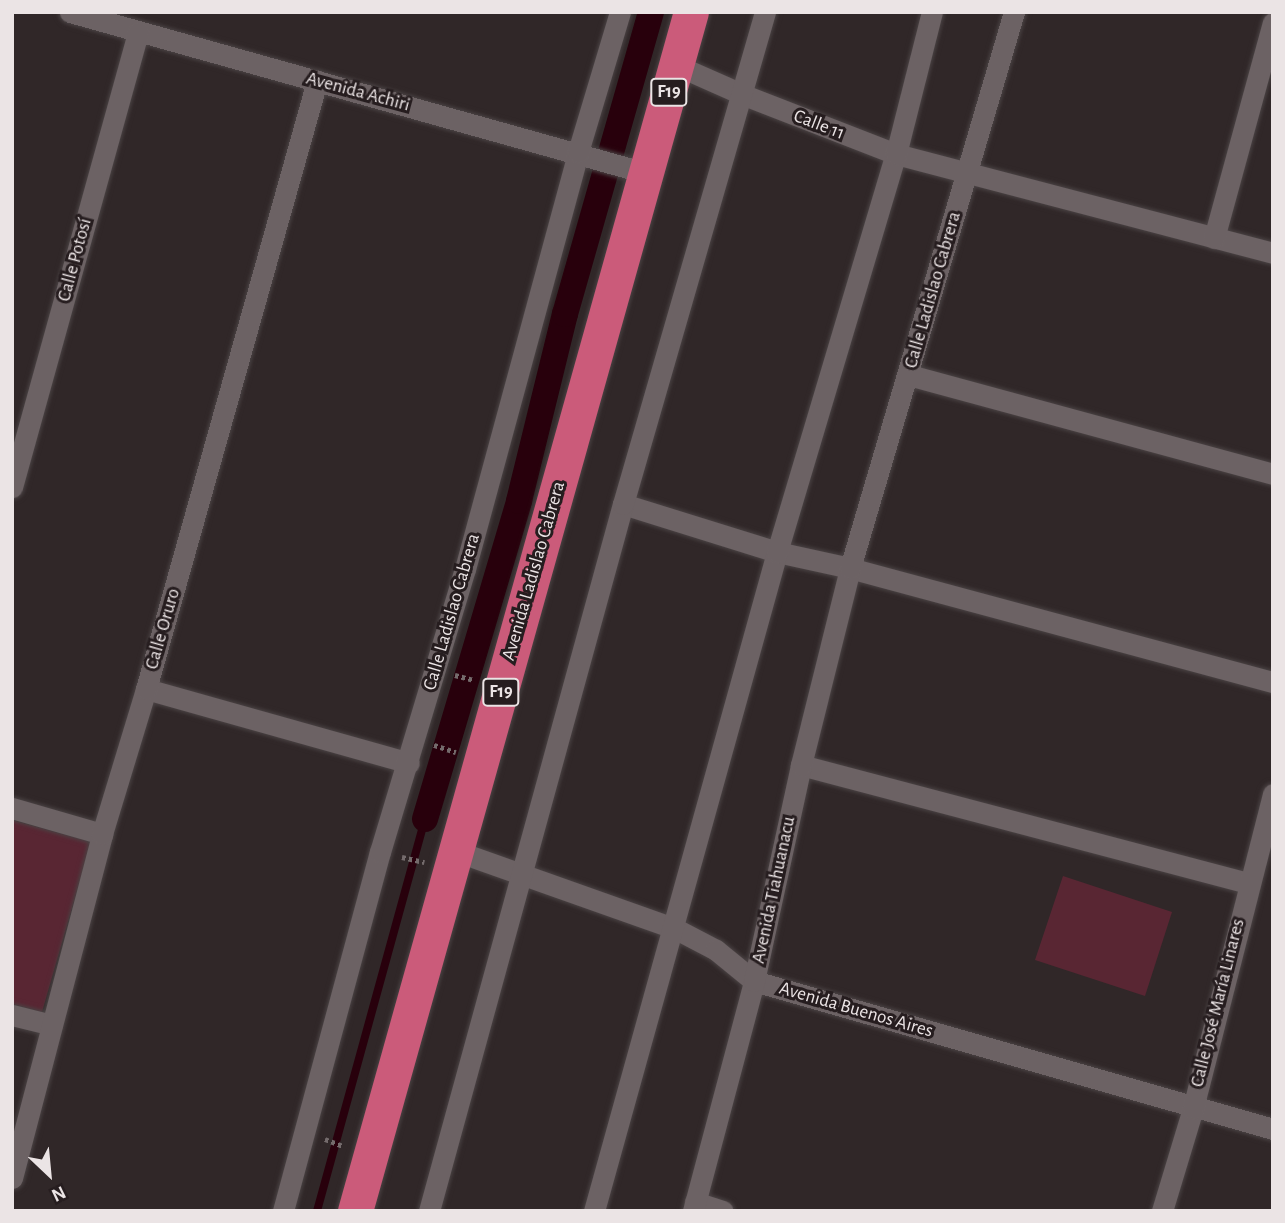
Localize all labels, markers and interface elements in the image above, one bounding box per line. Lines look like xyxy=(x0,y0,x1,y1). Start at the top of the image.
street label: Avenida Achiri xyxy=(304,67,412,117)
road number: F19 xyxy=(650,78,688,106)
street label: Calle 11 xyxy=(790,105,848,145)
street label: Calle Ladislao Cabrera xyxy=(900,209,966,371)
street label: Calle Potosí xyxy=(53,216,97,304)
street label: Avenida Ladislao Cabrera xyxy=(498,479,570,663)
street label: Calle Ladislao Cabrera xyxy=(419,531,485,693)
street label: Calle Oruro xyxy=(141,586,185,672)
road number: F19 xyxy=(482,678,520,706)
street label: Avenida Tiahuanacu xyxy=(747,814,801,966)
street label: Calle José María Linares xyxy=(1186,917,1250,1089)
street label: Avenida Buenos Aires xyxy=(777,977,935,1043)
north arrow xyxy=(14,1139,84,1209)
text: N xyxy=(48,1182,69,1205)

